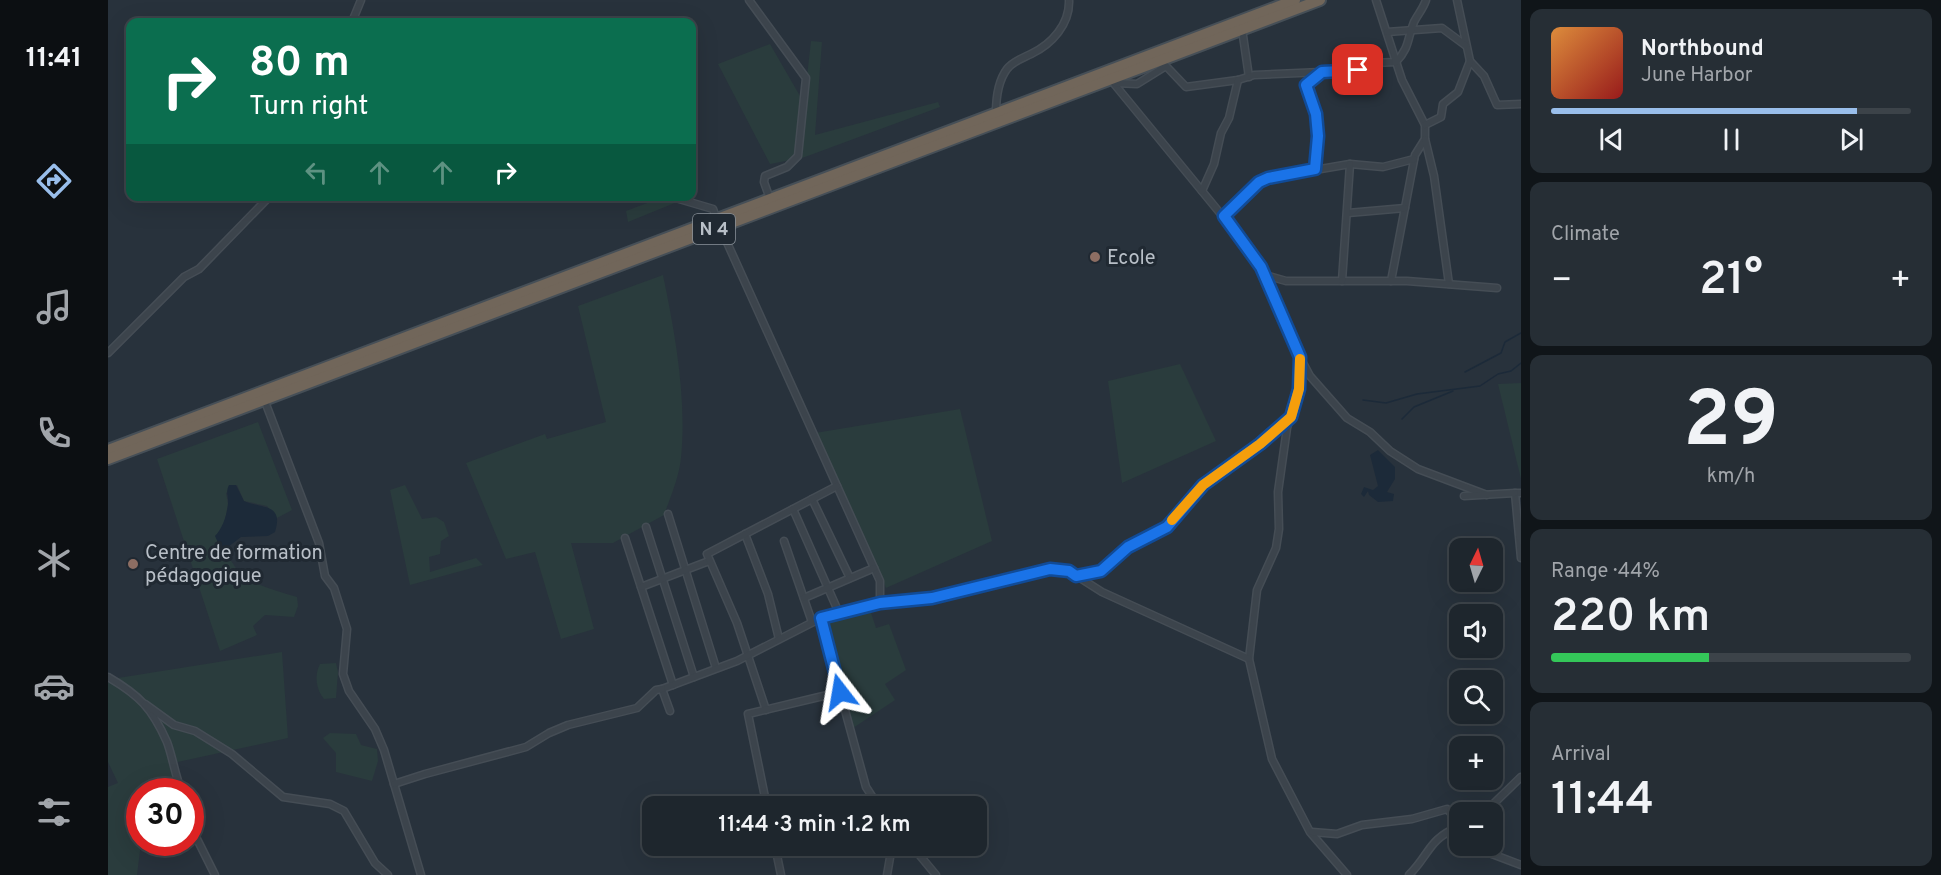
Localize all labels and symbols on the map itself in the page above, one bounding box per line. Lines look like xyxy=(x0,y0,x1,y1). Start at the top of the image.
pin xyxy=(1332,44,1383,95)
road number: N 4 xyxy=(693,214,735,244)
place label: Ecole xyxy=(1107,246,1156,272)
marker: Ecole xyxy=(1088,250,1102,264)
north arrow xyxy=(1449,538,1503,592)
place label: Centre de formation pédagogique xyxy=(145,541,323,590)
marker: Centre de formation pédagogique xyxy=(126,557,140,571)
position arrow xyxy=(808,660,872,724)
speed limit sign: 30 xyxy=(126,778,204,856)

